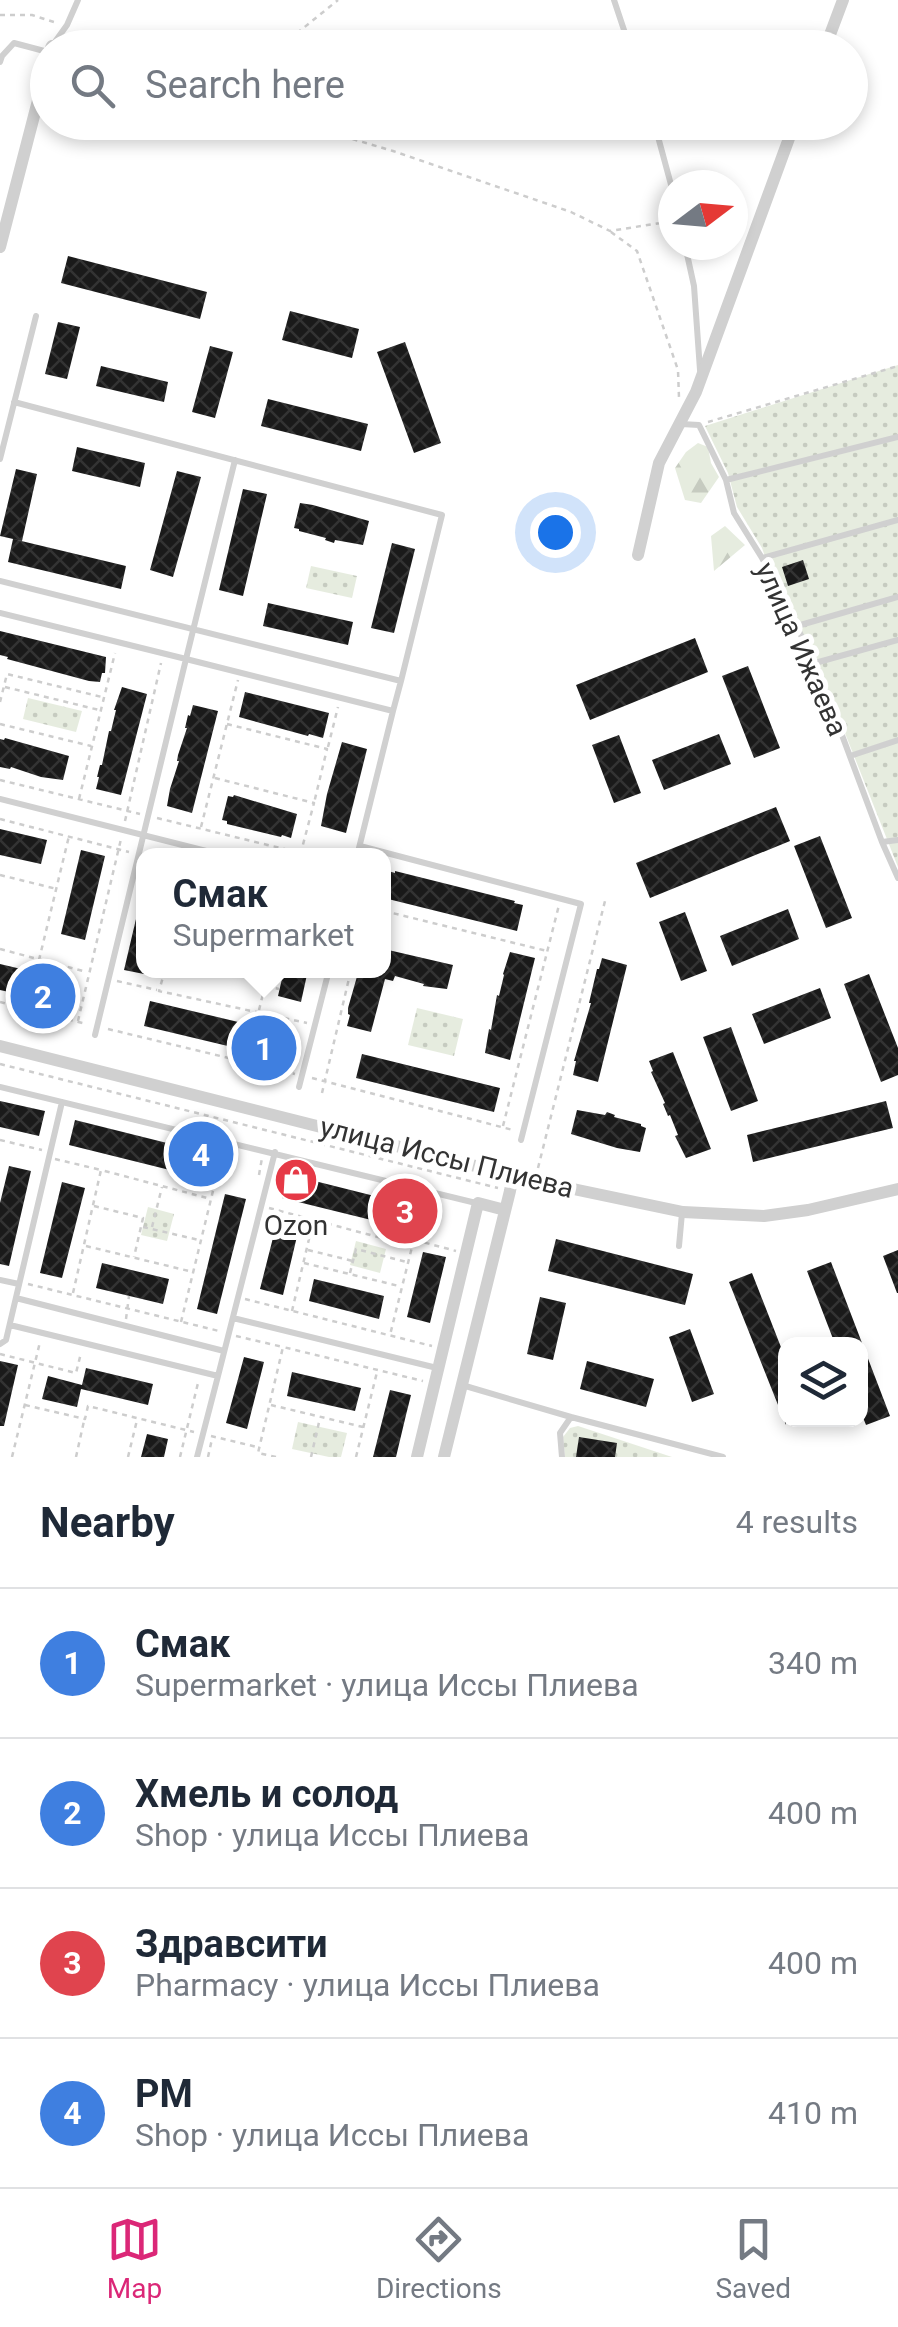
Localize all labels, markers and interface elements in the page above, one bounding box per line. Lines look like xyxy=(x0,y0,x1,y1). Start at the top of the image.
search box xyxy=(30,30,868,140)
icon: search xyxy=(65,58,120,113)
text: Search here xyxy=(145,63,345,107)
north arrow xyxy=(658,170,748,260)
your location xyxy=(530,507,581,558)
street label: улица Ижаева xyxy=(749,557,855,741)
popup xyxy=(136,848,391,978)
text: Смак xyxy=(172,872,268,916)
text: Supermarket xyxy=(172,916,355,954)
pin: 2 xyxy=(10,958,76,1034)
pin: 1 xyxy=(232,1010,296,1086)
street label: улица Иссы Плиева xyxy=(317,1110,577,1205)
pin: 4 xyxy=(168,1116,234,1192)
shop icon: Ozon xyxy=(273,1157,319,1203)
pin: 3 xyxy=(372,1174,438,1248)
place label: Ozon xyxy=(264,1209,328,1242)
map controls xyxy=(778,1337,868,1427)
button: layers xyxy=(778,1337,868,1427)
text: Nearby xyxy=(40,1498,175,1547)
text: 4 results xyxy=(736,1503,858,1541)
text: Смак xyxy=(135,1622,230,1666)
text: 1 xyxy=(63,1644,82,1682)
text: 340 m xyxy=(768,1644,858,1682)
text: Supermarket · улица Иссы Плиева xyxy=(135,1666,639,1704)
text: Хмель и солод xyxy=(135,1772,398,1816)
text: 2 xyxy=(63,1794,82,1832)
text: 400 m xyxy=(768,1794,858,1832)
text: Shop · улица Иссы Плиева xyxy=(135,1816,529,1854)
text: Здравсити xyxy=(135,1922,328,1966)
text: 3 xyxy=(63,1944,82,1982)
text: 400 m xyxy=(768,1944,858,1982)
text: Pharmacy · улица Иссы Плиева xyxy=(135,1966,600,2004)
text: PM xyxy=(135,2072,193,2116)
text: 4 xyxy=(63,2094,82,2132)
text: 410 m xyxy=(768,2094,858,2132)
text: Shop · улица Иссы Плиева xyxy=(135,2116,529,2154)
tab: Map xyxy=(107,2212,162,2305)
tab: Directions xyxy=(376,2212,502,2305)
tab: Saved xyxy=(715,2212,791,2305)

